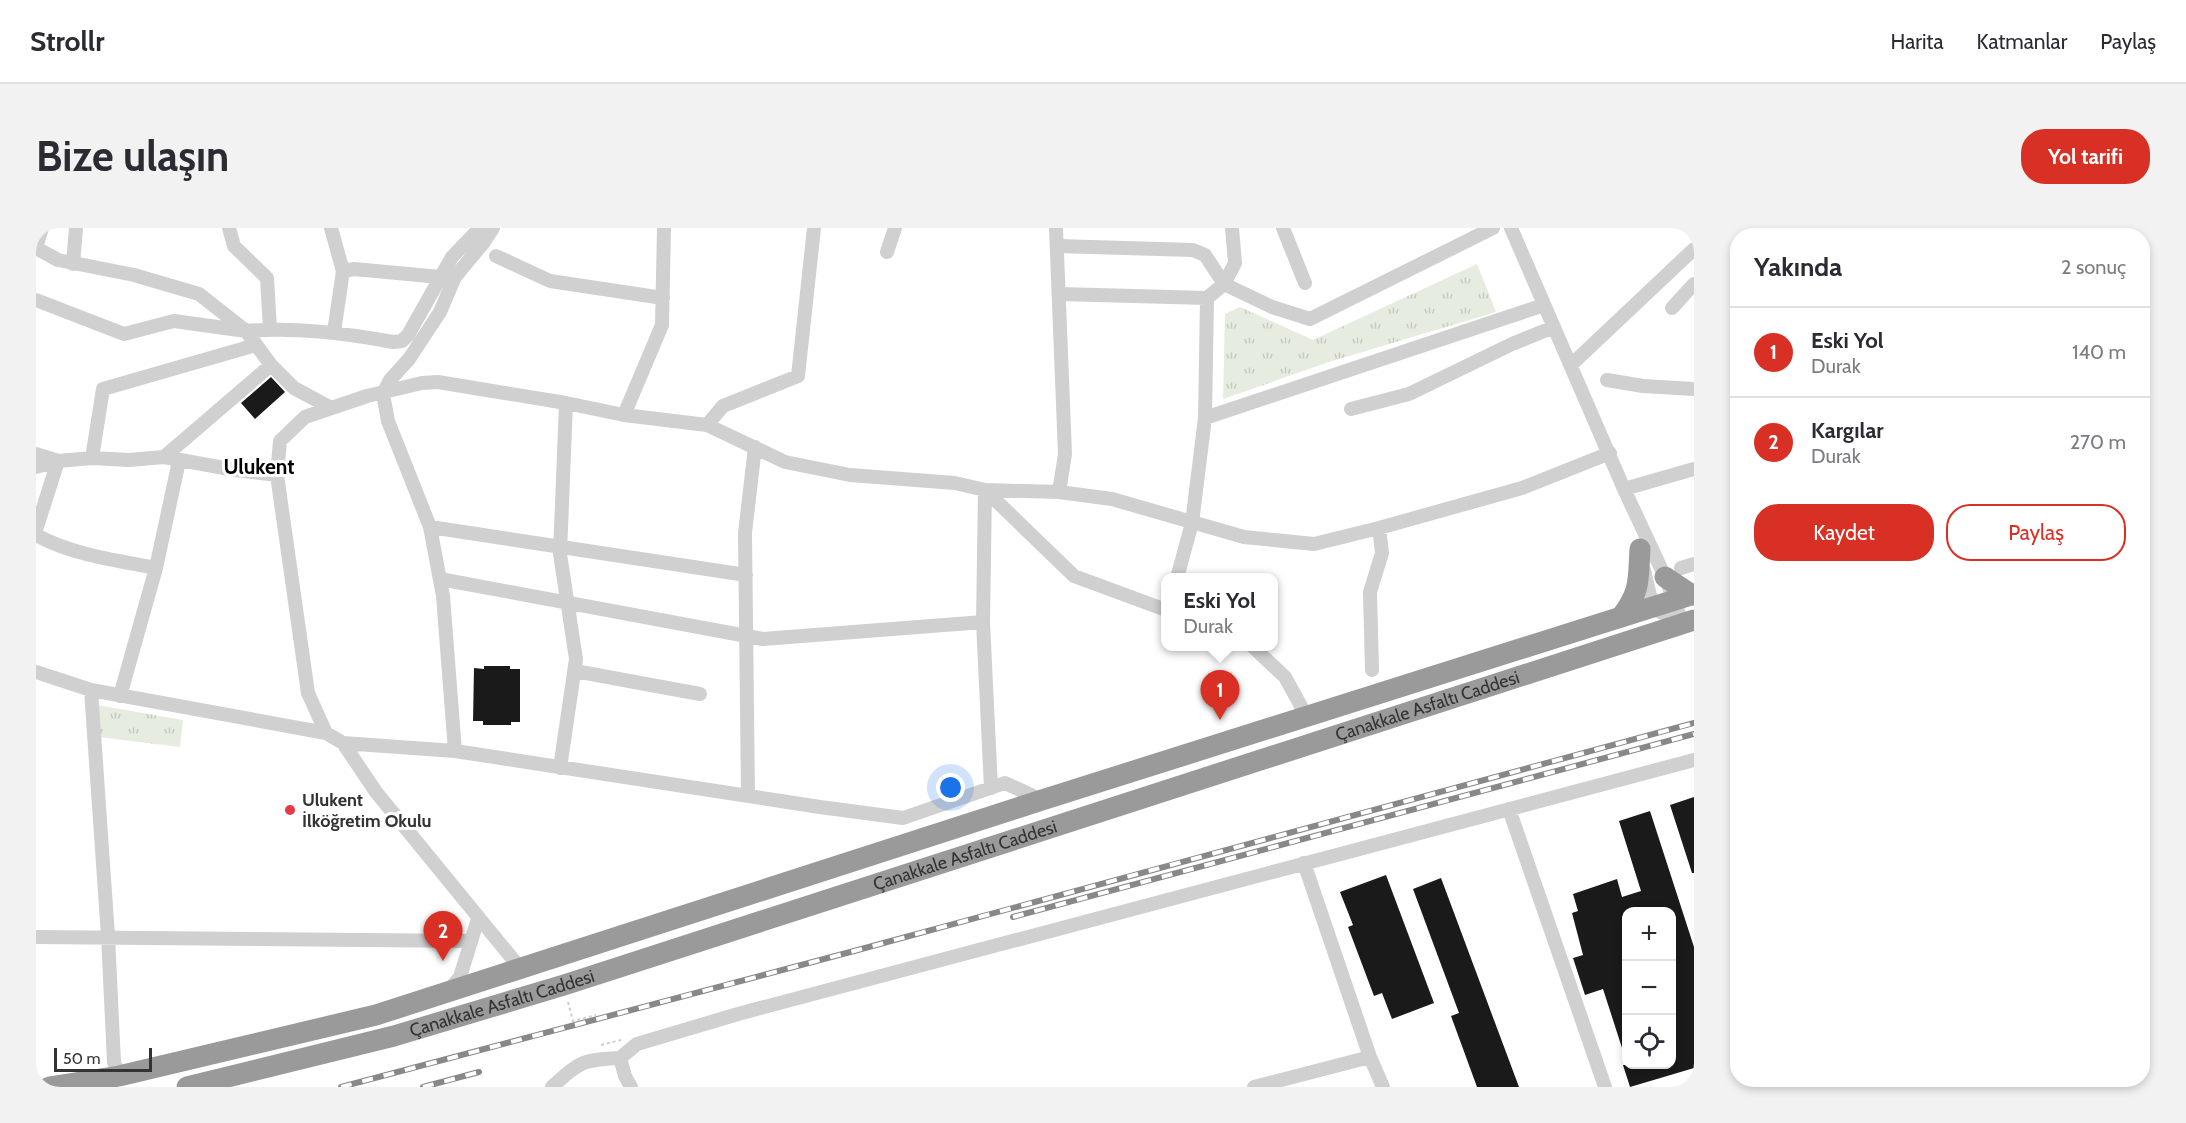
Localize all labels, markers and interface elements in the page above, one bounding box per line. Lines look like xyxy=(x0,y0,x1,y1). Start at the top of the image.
text: Strollr xyxy=(30,24,104,58)
text: Harita xyxy=(1891,29,1944,54)
text: Katmanlar xyxy=(1977,29,2067,54)
text: Paylaş xyxy=(2100,29,2156,54)
button: Yol tarifi xyxy=(2021,129,2150,184)
text: Bize ulaşın xyxy=(36,130,229,182)
text: Yakında xyxy=(1754,251,1842,283)
text: 2 sonuç xyxy=(2061,255,2126,279)
text: Eski Yol xyxy=(1811,327,1884,354)
text: 1 xyxy=(1770,340,1777,364)
text: 140 m xyxy=(2072,340,2126,364)
text: Durak xyxy=(1811,354,1861,378)
text: Kargılar xyxy=(1811,417,1884,444)
text: 2 xyxy=(1768,430,1779,454)
text: 270 m xyxy=(2070,430,2126,454)
text: Durak xyxy=(1811,444,1861,468)
district label: Ulukent xyxy=(223,454,295,479)
button: Kaydet xyxy=(1754,504,1934,561)
button: Paylaş xyxy=(1946,504,2126,561)
popup xyxy=(1161,573,1278,651)
text: Eski Yol xyxy=(1183,587,1256,614)
text: Durak xyxy=(1183,614,1233,638)
street label: Çanakkale Asfaltı Caddesi xyxy=(1333,666,1522,746)
pin: 1 xyxy=(1200,670,1240,720)
your location xyxy=(936,773,965,802)
place label: Ulukent İlköğretim Okulu xyxy=(302,789,432,832)
marker: Ulukent İlköğretim Okulu xyxy=(283,803,297,817)
street label: Çanakkale Asfaltı Caddesi xyxy=(870,816,1060,895)
map controls xyxy=(1622,907,1676,1069)
button: + xyxy=(1622,907,1676,961)
pin: 2 xyxy=(424,912,462,961)
button: − xyxy=(1622,961,1676,1015)
street label: Çanakkale Asfaltı Caddesi xyxy=(407,965,597,1042)
button: locate xyxy=(1622,1015,1676,1069)
scale bar xyxy=(54,1045,152,1072)
text: 50 m xyxy=(63,1049,100,1068)

